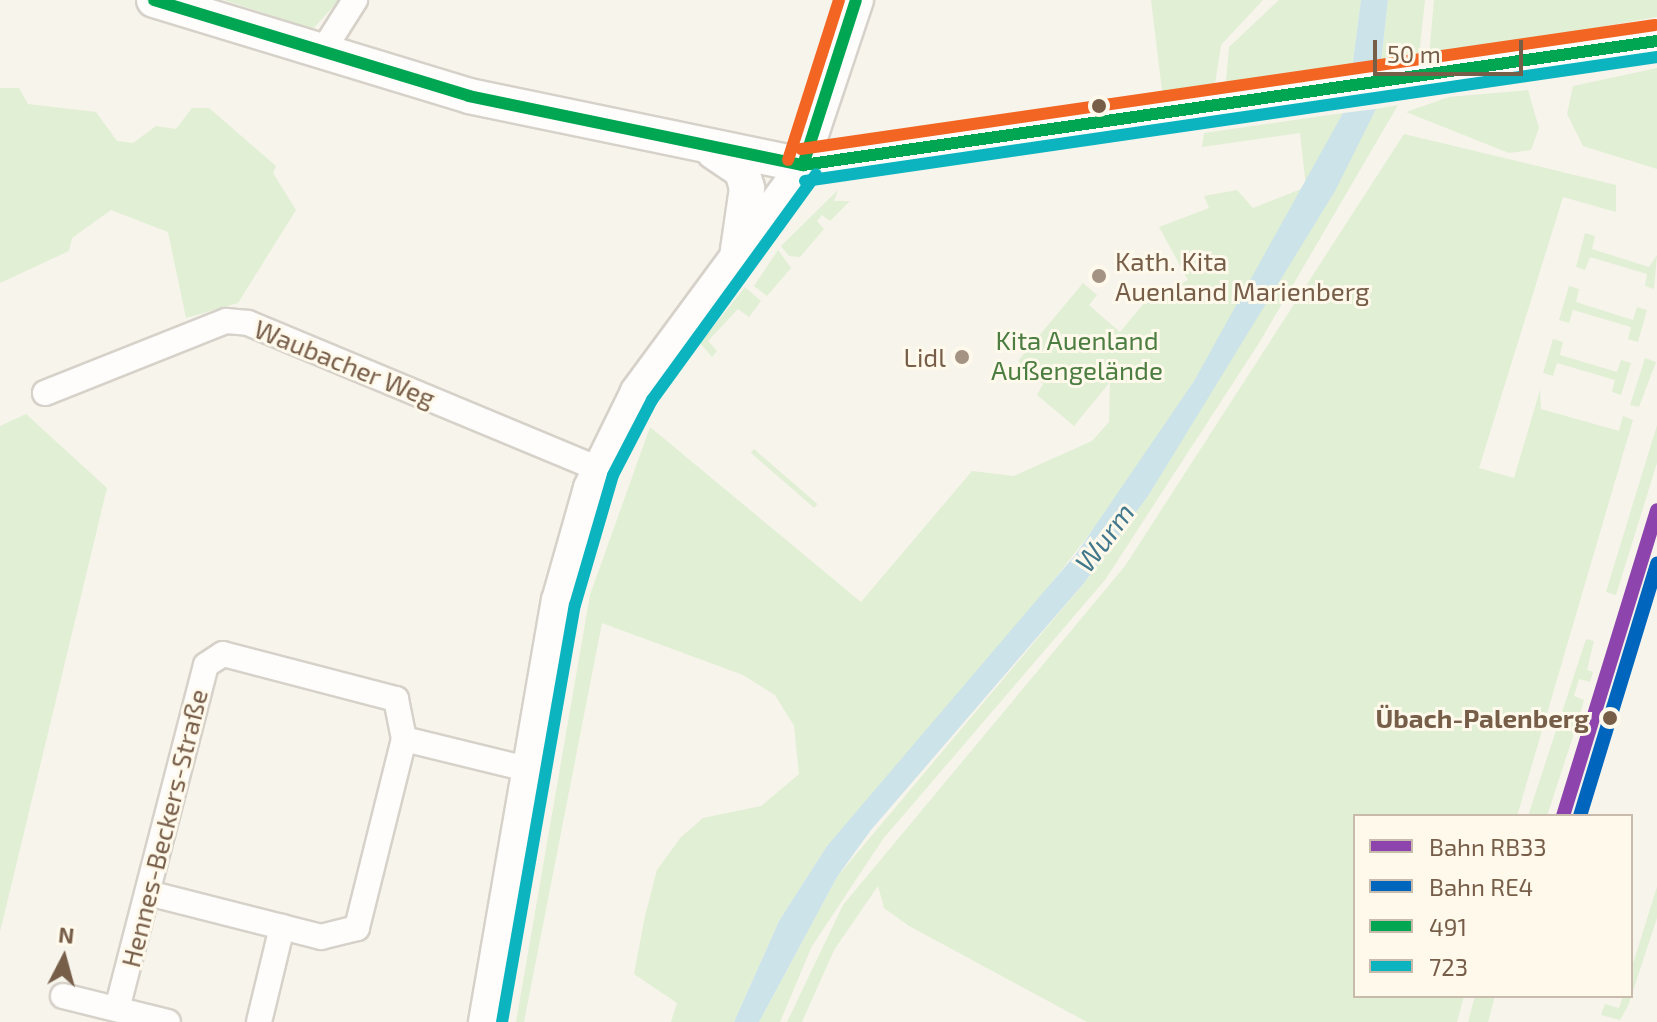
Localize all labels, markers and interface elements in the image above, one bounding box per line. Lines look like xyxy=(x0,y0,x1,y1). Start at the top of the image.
scale bar xyxy=(1377,24,1527,74)
text: 50 m xyxy=(1387,39,1441,68)
unlabelled marker xyxy=(1091,98,1107,114)
place label: Kath. Kita Auenland Marienberg xyxy=(1115,245,1369,306)
marker: Kath. Kita Auenland Marienberg xyxy=(1090,267,1108,285)
street label: Waubacher Weg xyxy=(250,312,440,414)
park label: Kita Auenland Außengelände xyxy=(991,324,1163,386)
place label: Lidl xyxy=(904,341,946,373)
marker: Lidl xyxy=(953,348,971,366)
water label: Wurm xyxy=(1067,496,1141,578)
street label: Hennes-Beckers-Straße xyxy=(114,686,214,970)
place label: Übach-Palenberg xyxy=(1375,702,1589,734)
marker: Übach-Palenberg xyxy=(1596,704,1624,732)
legend xyxy=(1353,814,1633,998)
text: Bahn RB33 xyxy=(1429,832,1547,861)
text: Bahn RE4 xyxy=(1429,872,1533,901)
text: 491 xyxy=(1429,912,1467,941)
north arrow xyxy=(24,918,104,998)
text: N xyxy=(57,920,76,948)
text: 723 xyxy=(1429,952,1468,981)

